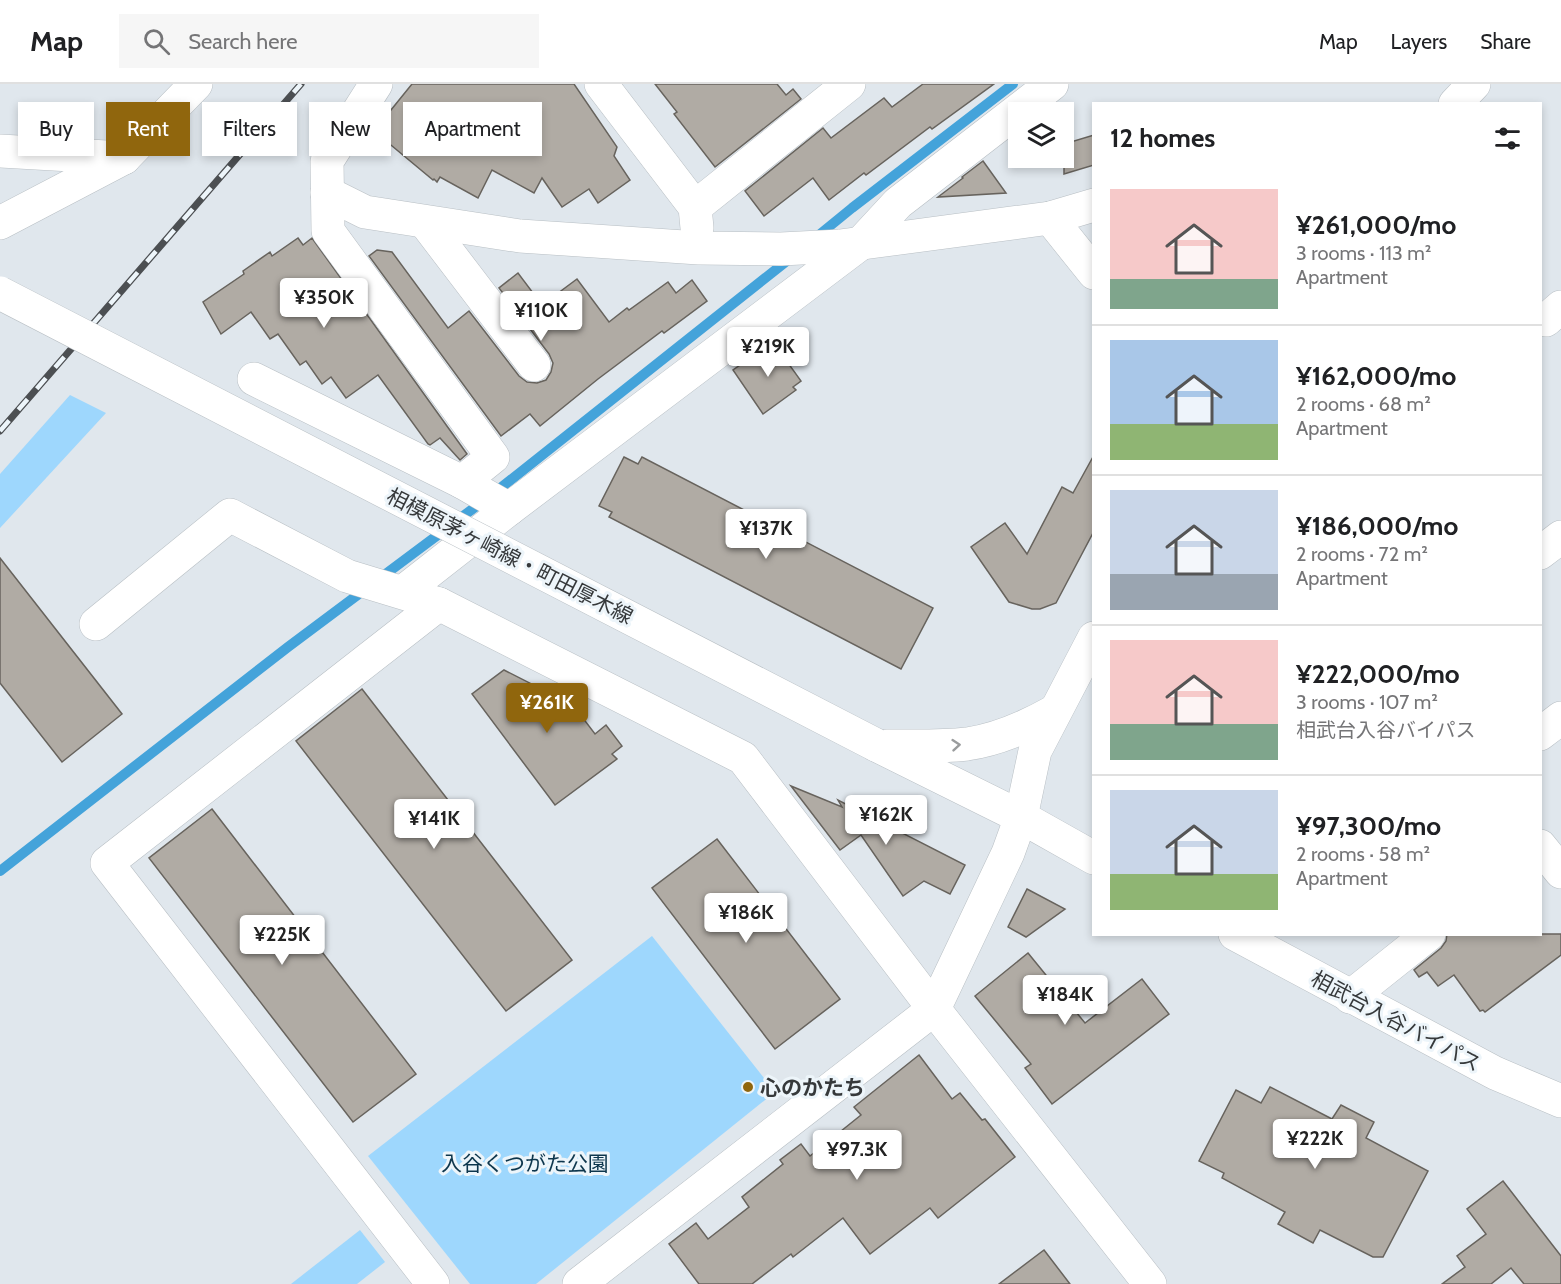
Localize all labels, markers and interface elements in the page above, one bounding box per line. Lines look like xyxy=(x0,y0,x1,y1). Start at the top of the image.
search box xyxy=(119,14,539,68)
text: Map xyxy=(30,24,83,58)
icon: search xyxy=(140,25,173,58)
text: Search here xyxy=(188,28,297,55)
text: Map xyxy=(1319,29,1358,54)
text: Layers xyxy=(1391,29,1447,54)
text: Share xyxy=(1480,29,1531,54)
chip: Buy xyxy=(18,102,94,156)
chip: Rent xyxy=(106,102,190,156)
chip: Filters xyxy=(202,102,297,156)
chip: New xyxy=(309,102,391,156)
chip: Apartment xyxy=(403,102,542,156)
map controls xyxy=(1008,102,1074,168)
button: layers xyxy=(1008,102,1074,168)
text: 12 homes xyxy=(1110,122,1215,154)
icon: filters xyxy=(1491,122,1524,155)
text: ¥261,000/mo xyxy=(1296,209,1456,241)
icon: home xyxy=(1158,213,1230,285)
text: 3 rooms · 113 m² xyxy=(1296,241,1432,265)
text: Apartment xyxy=(1296,265,1388,289)
pin: ¥350K xyxy=(282,278,366,329)
text: ¥350K xyxy=(294,285,354,309)
pin: ¥110K xyxy=(499,291,583,342)
text: ¥110K xyxy=(514,298,568,322)
pin: ¥219K xyxy=(726,327,810,378)
text: ¥219K xyxy=(741,334,795,358)
text: ¥162,000/mo xyxy=(1296,360,1456,392)
icon: home xyxy=(1158,364,1230,436)
text: 2 rooms · 68 m² xyxy=(1296,392,1431,416)
text: Apartment xyxy=(1296,416,1388,440)
street label: 相模原茅ヶ崎線・町田厚木線 xyxy=(383,483,637,629)
pin: ¥137K xyxy=(724,509,808,560)
text: ¥186,000/mo xyxy=(1296,510,1458,542)
icon: home xyxy=(1158,514,1230,586)
text: ¥137K xyxy=(740,516,792,540)
text: 2 rooms · 72 m² xyxy=(1296,542,1428,566)
text: Apartment xyxy=(1296,566,1388,590)
text: ¥222,000/mo xyxy=(1296,658,1460,690)
icon: home xyxy=(1158,664,1230,736)
pin: ¥261K xyxy=(505,683,589,734)
text: ¥261K xyxy=(520,690,574,714)
text: 3 rooms · 107 m² xyxy=(1296,690,1438,714)
text: 相武台入谷バイパス xyxy=(1296,718,1476,742)
one-way arrow xyxy=(951,739,960,752)
pin: ¥162K xyxy=(844,795,928,846)
pin: ¥141K xyxy=(392,799,476,850)
text: ¥162K xyxy=(859,802,913,826)
text: ¥141K xyxy=(408,806,460,830)
text: ¥97,300/mo xyxy=(1296,810,1441,842)
icon: home xyxy=(1158,814,1230,886)
text: 2 rooms · 58 m² xyxy=(1296,842,1430,866)
text: Apartment xyxy=(1296,866,1388,890)
pin: ¥186K xyxy=(704,893,788,944)
text: ¥186K xyxy=(718,900,774,924)
pin: ¥225K xyxy=(240,915,324,966)
text: ¥225K xyxy=(254,922,310,946)
street label: 相武台入谷バイパス xyxy=(1307,966,1485,1076)
pin: ¥184K xyxy=(1023,975,1107,1026)
text: ¥184K xyxy=(1037,982,1093,1006)
place label: 心のかたち xyxy=(760,1075,865,1100)
marker: 心のかたち xyxy=(741,1080,755,1094)
pin: ¥222K xyxy=(1273,1119,1357,1170)
text: ¥222K xyxy=(1287,1126,1343,1150)
pin: ¥97.3K xyxy=(808,1130,906,1181)
text: ¥97.3K xyxy=(827,1137,887,1161)
park label: 入谷くつがた公園 xyxy=(441,1151,609,1176)

